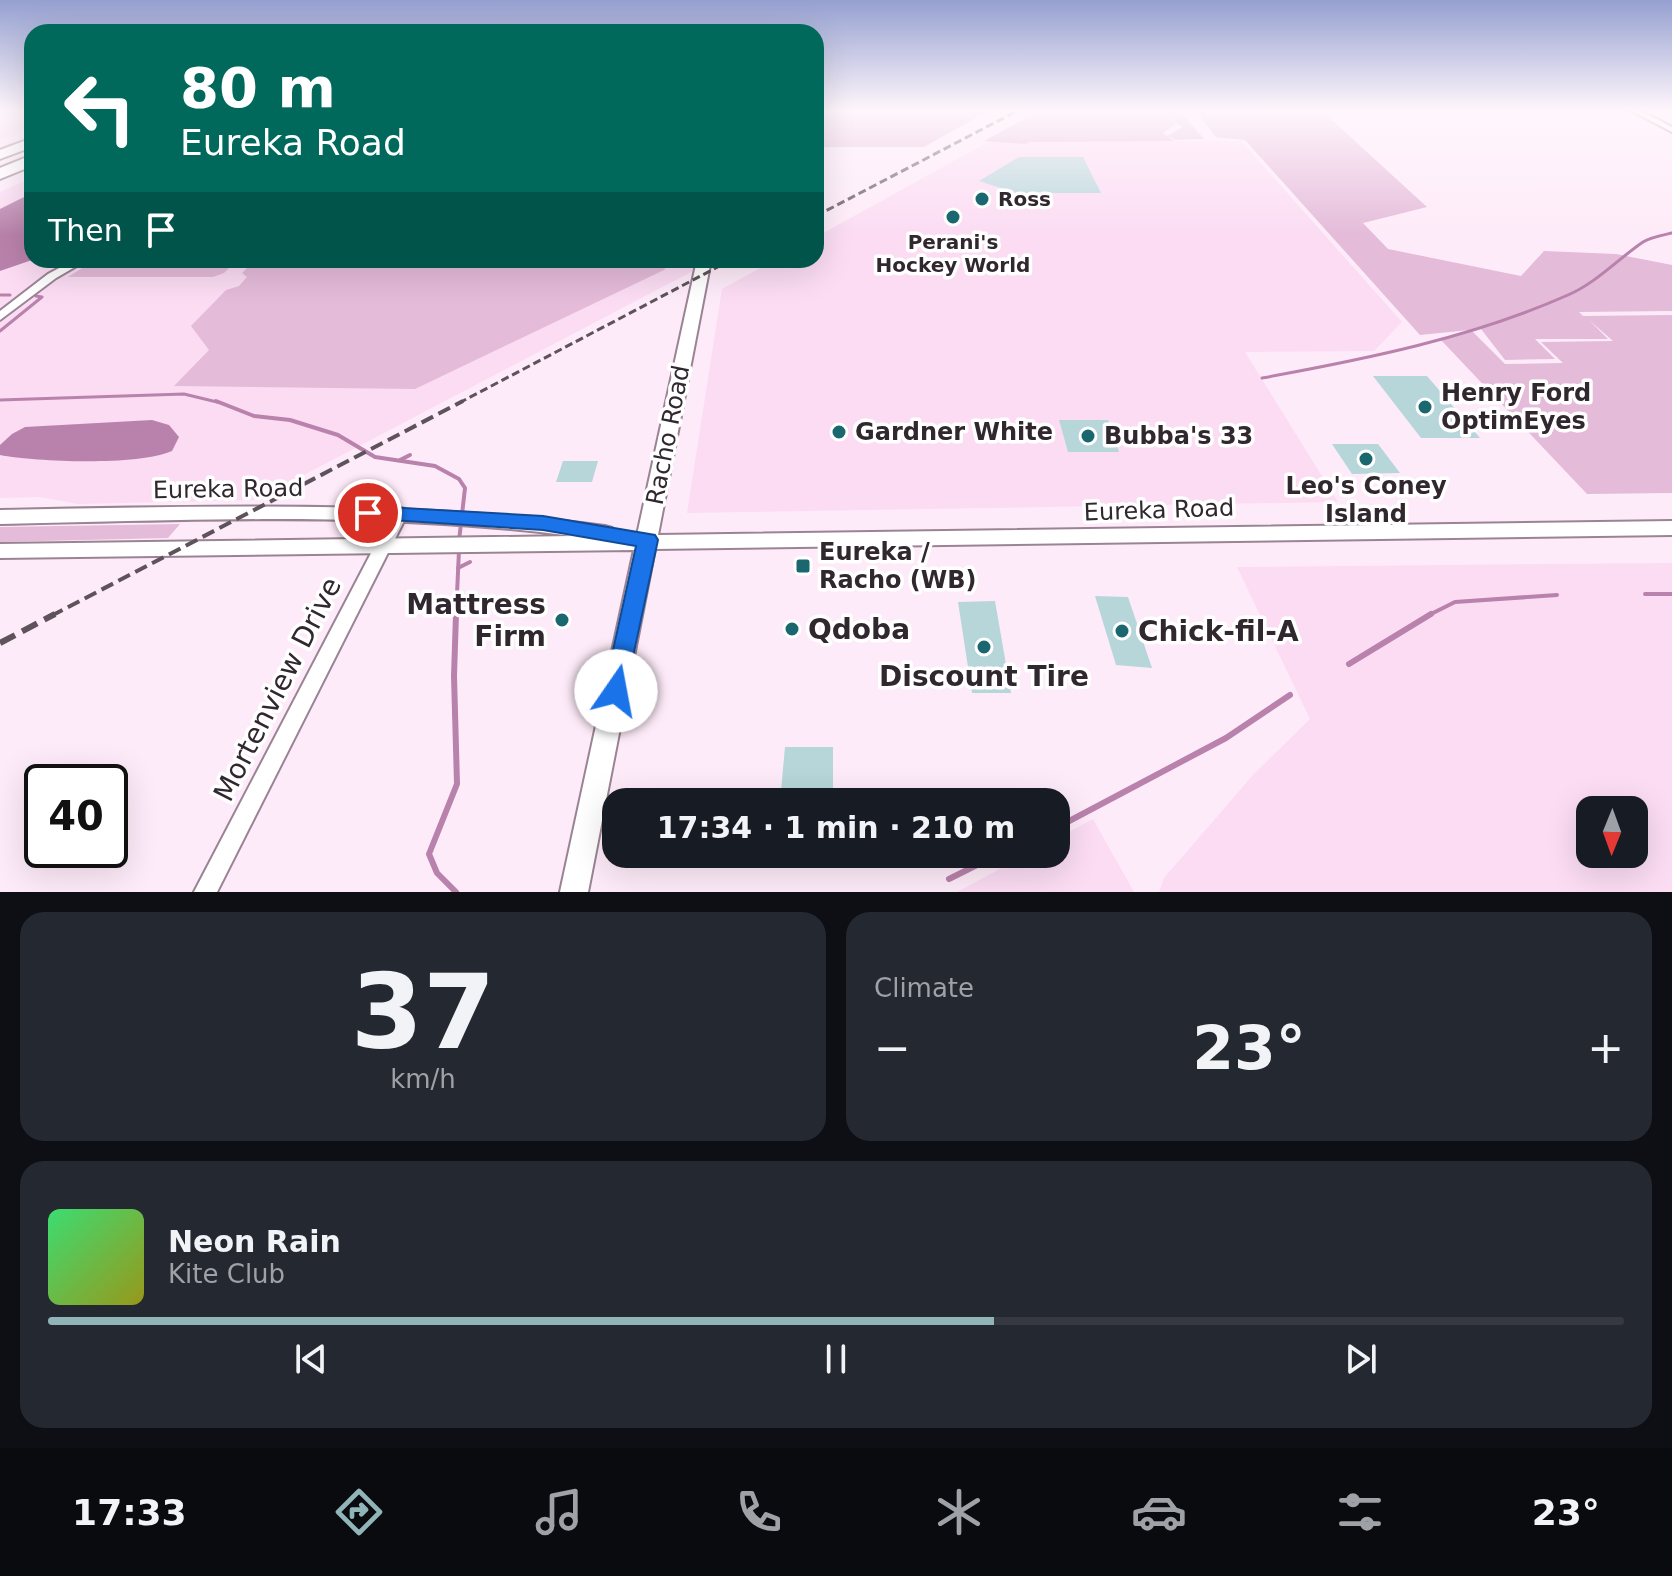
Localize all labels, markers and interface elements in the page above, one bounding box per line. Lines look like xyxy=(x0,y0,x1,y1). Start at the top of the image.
text: 80 m xyxy=(180,55,336,120)
icon: left xyxy=(48,56,152,160)
text: Eureka Road xyxy=(180,122,406,163)
place label: Ross xyxy=(998,187,1051,211)
marker: Ross xyxy=(973,190,991,208)
icon: arrive xyxy=(139,208,183,252)
marker: Perani's Hockey World xyxy=(944,208,962,226)
text: Then xyxy=(48,213,123,248)
place label: Perani's Hockey World xyxy=(876,230,1030,277)
street label: Racho Road xyxy=(641,363,695,507)
place label: Henry Ford OptimEyes xyxy=(1441,379,1591,435)
marker: Henry Ford OptimEyes xyxy=(1416,398,1434,416)
place label: Gardner White xyxy=(855,418,1053,446)
place label: Bubba's 33 xyxy=(1104,422,1253,450)
marker: Gardner White xyxy=(830,423,848,441)
marker: Bubba's 33 xyxy=(1079,427,1097,445)
marker: Leo's Coney Island xyxy=(1357,450,1375,468)
place label: Leo's Coney Island xyxy=(1285,472,1447,528)
street label: Eureka Road xyxy=(153,474,303,504)
pin xyxy=(334,479,402,547)
icon: arrive xyxy=(346,491,390,535)
street label: Eureka Road xyxy=(1083,493,1235,527)
place label: Eureka / Racho (WB) xyxy=(819,538,977,594)
marker: Eureka / Racho (WB) xyxy=(794,557,812,575)
street label: Mortenview Drive xyxy=(207,572,348,807)
place label: Mattress Firm xyxy=(406,588,546,653)
marker: Mattress Firm xyxy=(553,611,571,629)
place label: Qdoba xyxy=(808,613,910,646)
place label: Chick-fil-A xyxy=(1138,615,1299,648)
marker: Qdoba xyxy=(783,620,801,638)
marker: Chick-fil-A xyxy=(1113,622,1131,640)
marker: Discount Tire xyxy=(975,638,993,656)
position arrow xyxy=(574,649,658,733)
place label: Discount Tire xyxy=(879,660,1089,693)
speed limit sign: 40 xyxy=(24,764,128,868)
north arrow xyxy=(1576,796,1648,868)
map controls xyxy=(1576,796,1648,868)
text: 17:34 · 1 min · 210 m xyxy=(657,810,1015,845)
text: 37 xyxy=(351,951,495,1073)
text: Climate xyxy=(874,973,974,1003)
text: 23° xyxy=(1192,1013,1306,1083)
text: − xyxy=(874,1022,911,1073)
text: + xyxy=(1587,1022,1624,1073)
text: km/h xyxy=(390,1064,456,1094)
text: Neon Rain xyxy=(168,1224,341,1259)
text: Kite Club xyxy=(168,1259,285,1289)
icon: previous xyxy=(289,1337,333,1381)
icon: pause xyxy=(814,1337,858,1381)
icon: next xyxy=(1339,1337,1383,1381)
icon: directions xyxy=(331,1484,387,1540)
icon: music xyxy=(531,1484,587,1540)
icon: phone xyxy=(731,1484,787,1540)
icon: climate xyxy=(931,1484,987,1540)
icon: car xyxy=(1131,1484,1187,1540)
icon: filters xyxy=(1332,1484,1388,1540)
text: 17:33 xyxy=(72,1492,187,1533)
text: 23° xyxy=(1532,1492,1600,1533)

